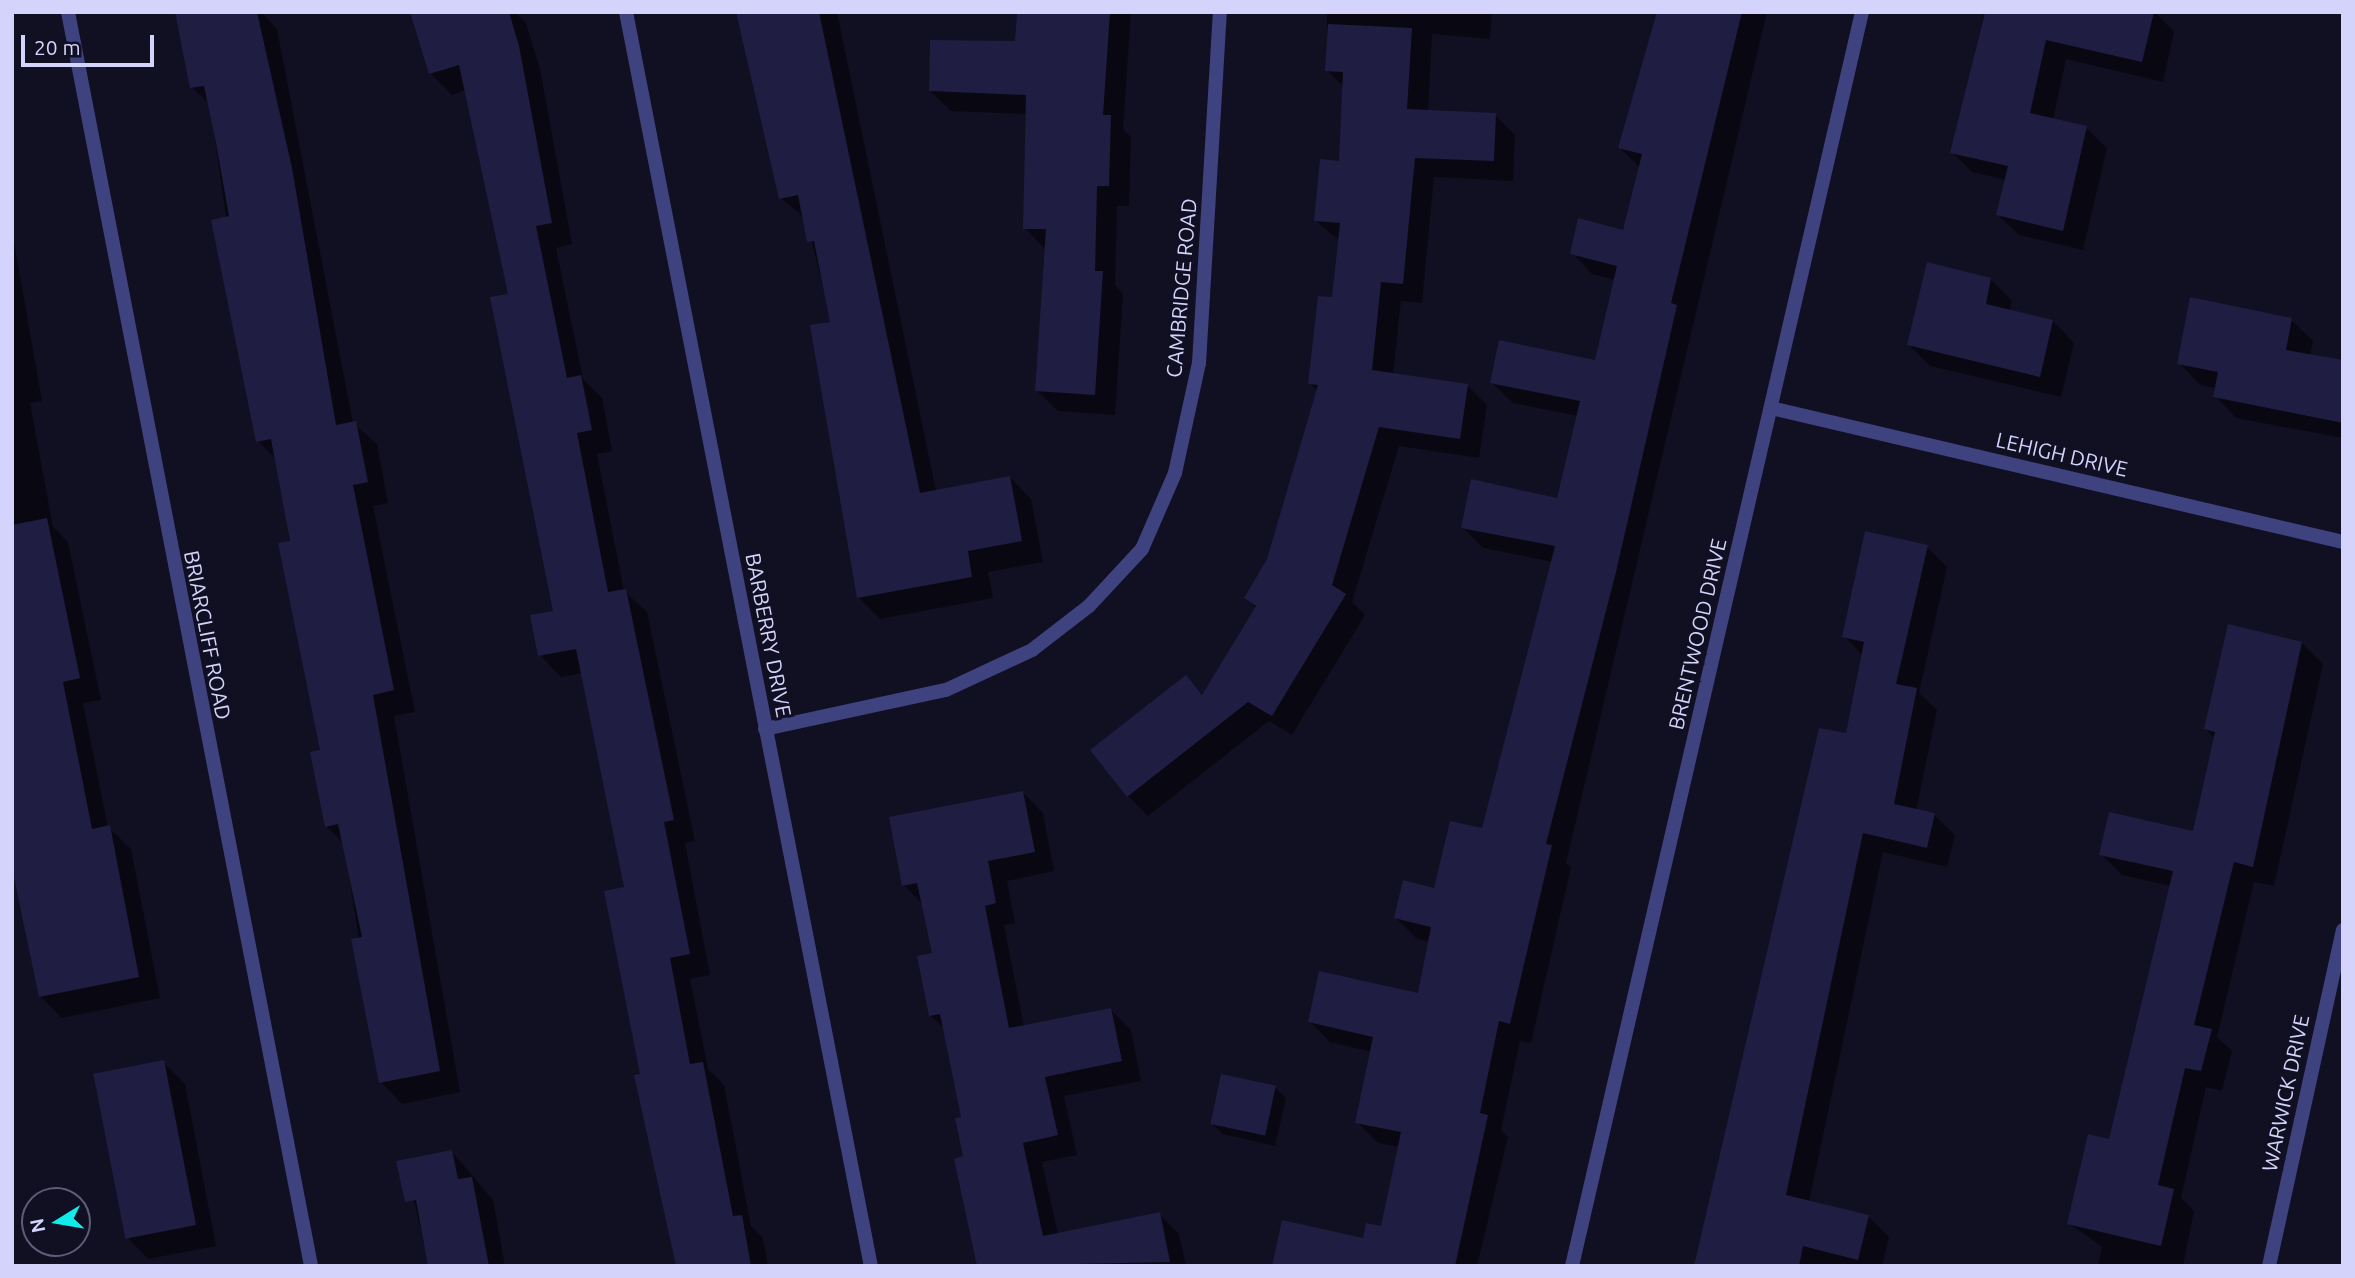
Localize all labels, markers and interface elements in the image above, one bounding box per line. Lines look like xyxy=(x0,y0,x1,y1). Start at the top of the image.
scale bar xyxy=(24,21,158,65)
text: 20 m xyxy=(34,35,81,59)
street label: CAMBRIDGE ROAD xyxy=(1161,197,1201,379)
street label: LEHIGH DRIVE xyxy=(1994,427,2130,481)
street label: BRENTWOOD DRIVE xyxy=(1663,536,1731,732)
street label: BRIARCLIFF ROAD xyxy=(179,548,237,722)
street label: BARBERRY DRIVE xyxy=(741,551,797,719)
street label: WARWICK DRIVE xyxy=(2256,1012,2314,1174)
north arrow xyxy=(21,1187,91,1257)
text: N xyxy=(25,1217,50,1235)

